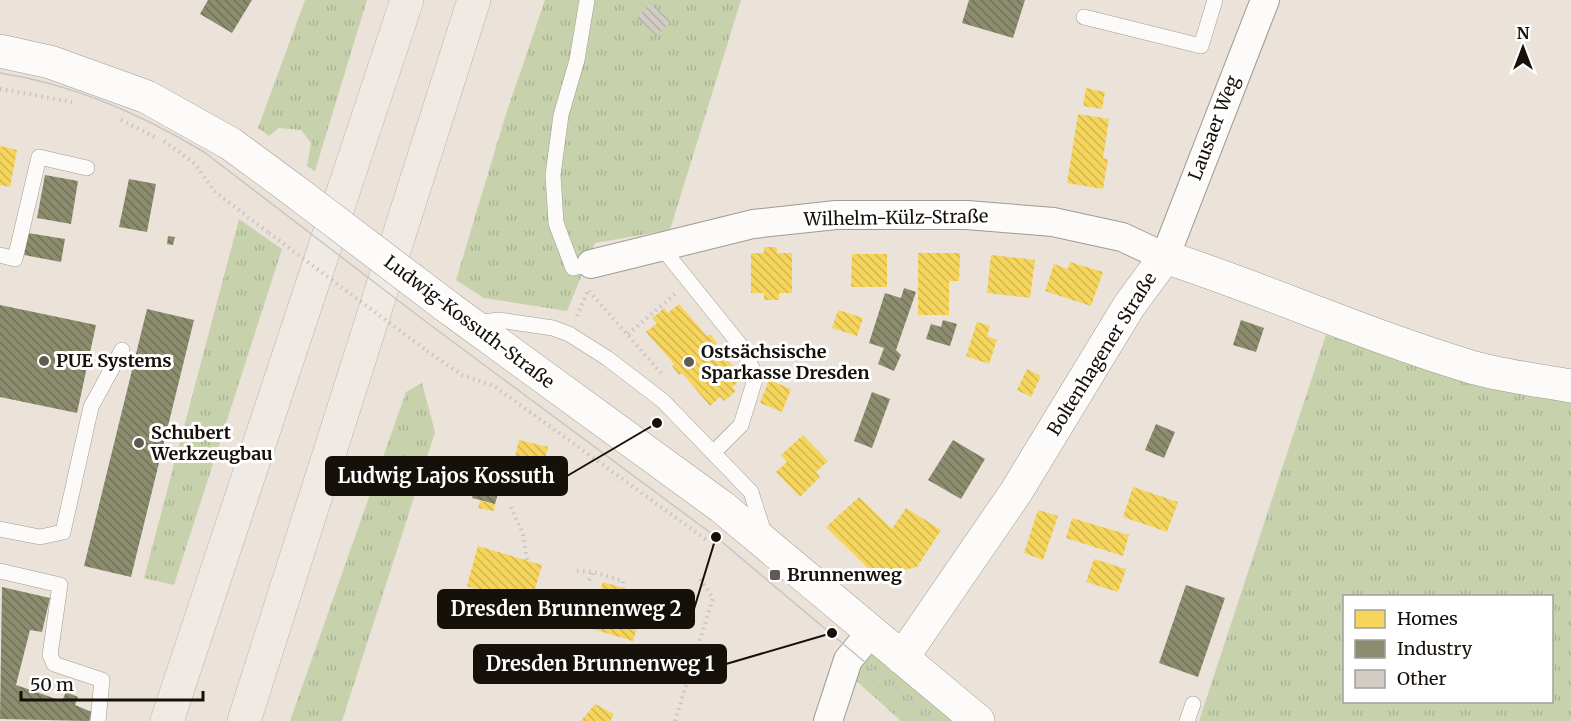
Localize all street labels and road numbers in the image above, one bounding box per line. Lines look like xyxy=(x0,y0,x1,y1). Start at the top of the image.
street label: Lausaer Weg xyxy=(1183,72,1244,184)
street label: Wilhelm-Külz-Straße xyxy=(803,204,988,231)
street label: Ludwig-Kossuth-Straße xyxy=(380,250,559,393)
street label: Boltenhagener Straße xyxy=(1042,268,1161,440)

